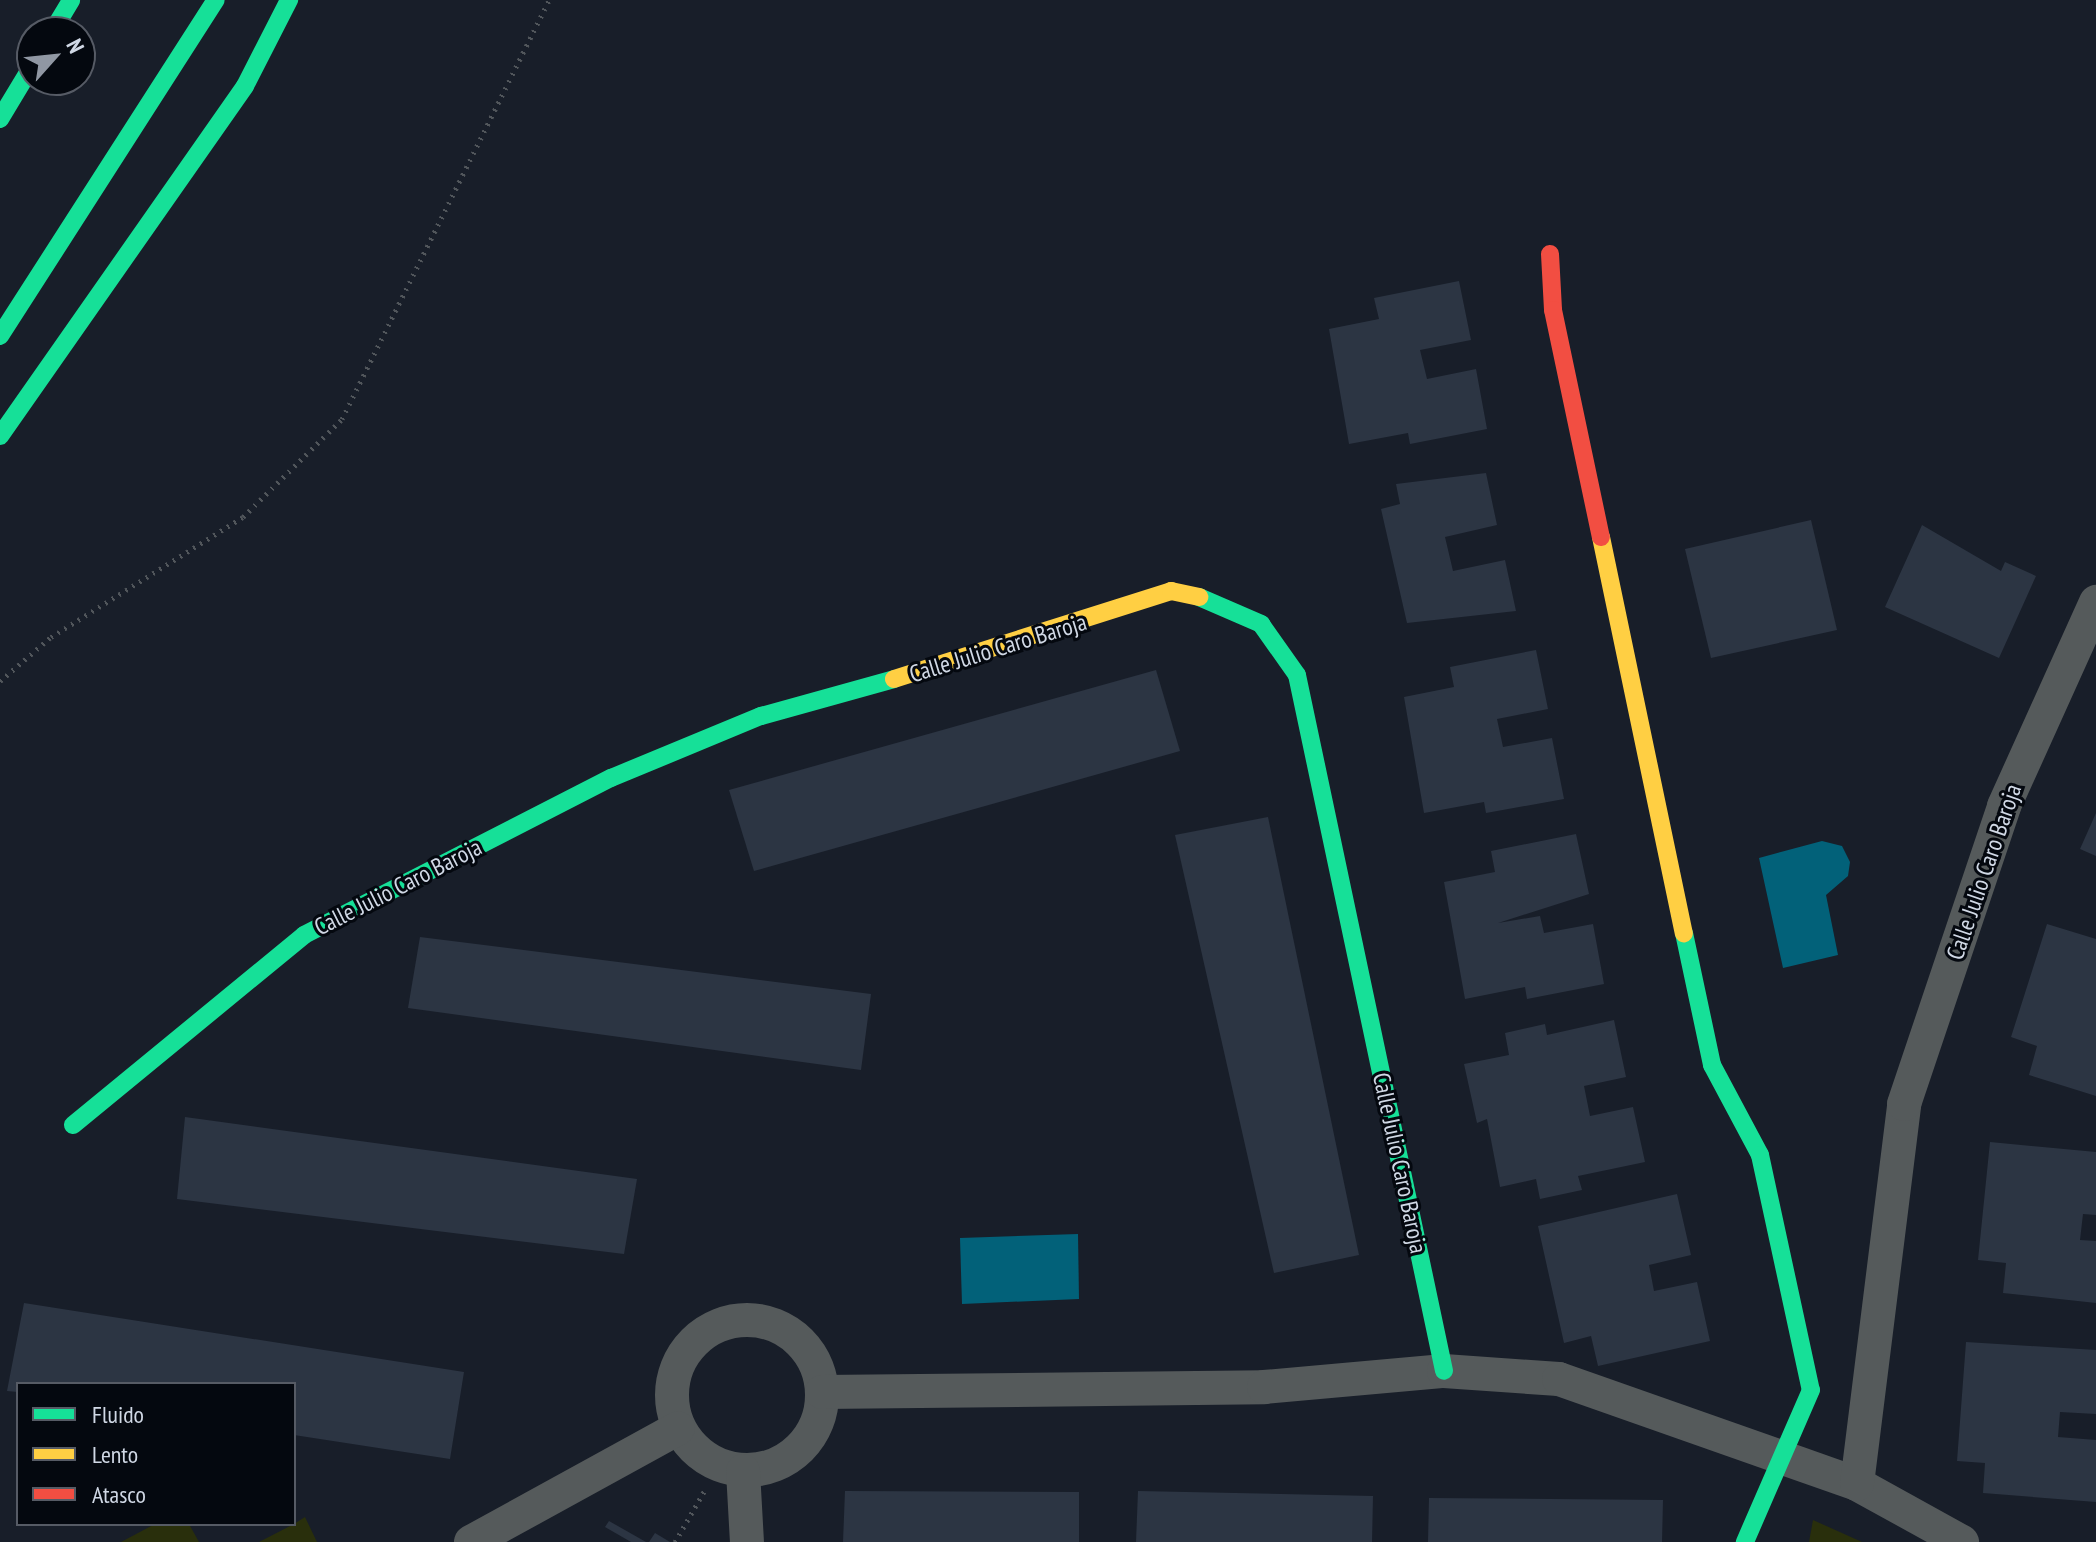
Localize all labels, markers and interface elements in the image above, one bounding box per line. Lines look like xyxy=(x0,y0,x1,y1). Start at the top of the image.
north arrow xyxy=(16,16,96,96)
text: N xyxy=(60,34,91,58)
street label: Calle Julio Caro Baroja xyxy=(906,607,1090,689)
street label: Calle Julio Caro Baroja xyxy=(1940,780,2028,964)
street label: Calle Julio Caro Baroja xyxy=(310,832,486,942)
street label: Calle Julio Caro Baroja xyxy=(1367,1070,1433,1256)
legend xyxy=(16,1382,296,1526)
text: Fluido xyxy=(92,1399,144,1430)
text: Lento xyxy=(92,1439,138,1470)
text: Atasco xyxy=(92,1479,146,1510)

